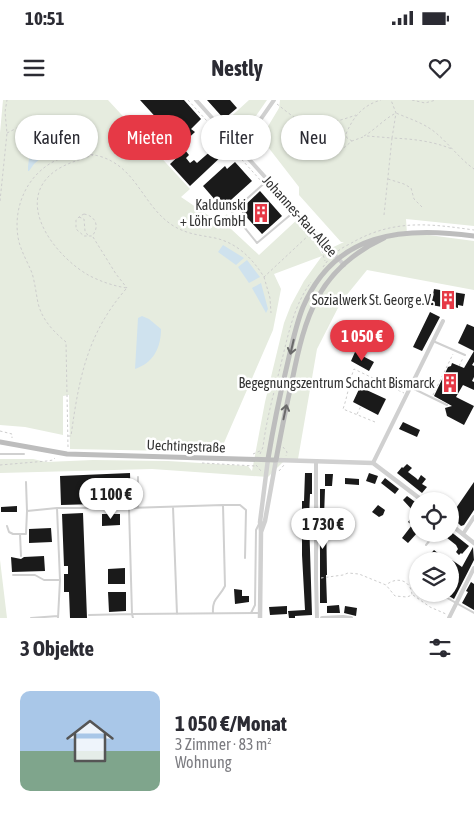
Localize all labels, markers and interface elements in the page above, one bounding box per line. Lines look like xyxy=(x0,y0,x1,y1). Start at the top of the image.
text: 10:51 xyxy=(25,7,64,29)
icon: menu xyxy=(20,54,48,82)
icon: heart xyxy=(426,54,454,82)
text: Nestly xyxy=(211,55,263,81)
chip: Kaufen xyxy=(15,115,98,160)
chip: Mieten xyxy=(108,115,191,160)
chip: Filter xyxy=(201,115,271,160)
chip: Neu xyxy=(281,115,345,160)
street label: Johannes-Rau-Allee xyxy=(259,172,341,260)
place label: Kaldunski + Löhr GmbH xyxy=(180,197,246,229)
building icon: Kaldunski + Löhr GmbH xyxy=(250,202,272,224)
building icon: Sozialwerk St. Georg e.V. xyxy=(437,289,459,311)
place label: Sozialwerk St. Georg e.V. xyxy=(312,292,433,308)
pin: 1 050 € xyxy=(316,320,408,362)
text: 1 050 € xyxy=(341,327,383,345)
one-way arrow xyxy=(286,338,296,354)
building icon: Begegnungszentrum Schacht Bismarck xyxy=(439,372,461,394)
place label: Begegnungszentrum Schacht Bismarck xyxy=(238,375,435,391)
one-way arrow xyxy=(281,404,291,420)
street label: Uechtingstraße xyxy=(146,437,226,455)
pin: 1 100 € xyxy=(65,478,157,520)
text: 1 100 € xyxy=(90,485,132,503)
map controls xyxy=(409,492,459,602)
button: locate xyxy=(409,492,459,542)
pin: 1 730 € xyxy=(277,508,369,550)
text: 1 730 € xyxy=(302,515,344,533)
button: layers xyxy=(409,552,459,602)
icon: filters xyxy=(426,634,454,662)
text: 3 Objekte xyxy=(20,636,94,660)
icon: home xyxy=(60,711,120,771)
text: 1 050 €/Monat xyxy=(175,711,287,735)
text: 3 Zimmer · 83 m² xyxy=(175,735,272,753)
text: Wohnung xyxy=(175,753,232,771)

